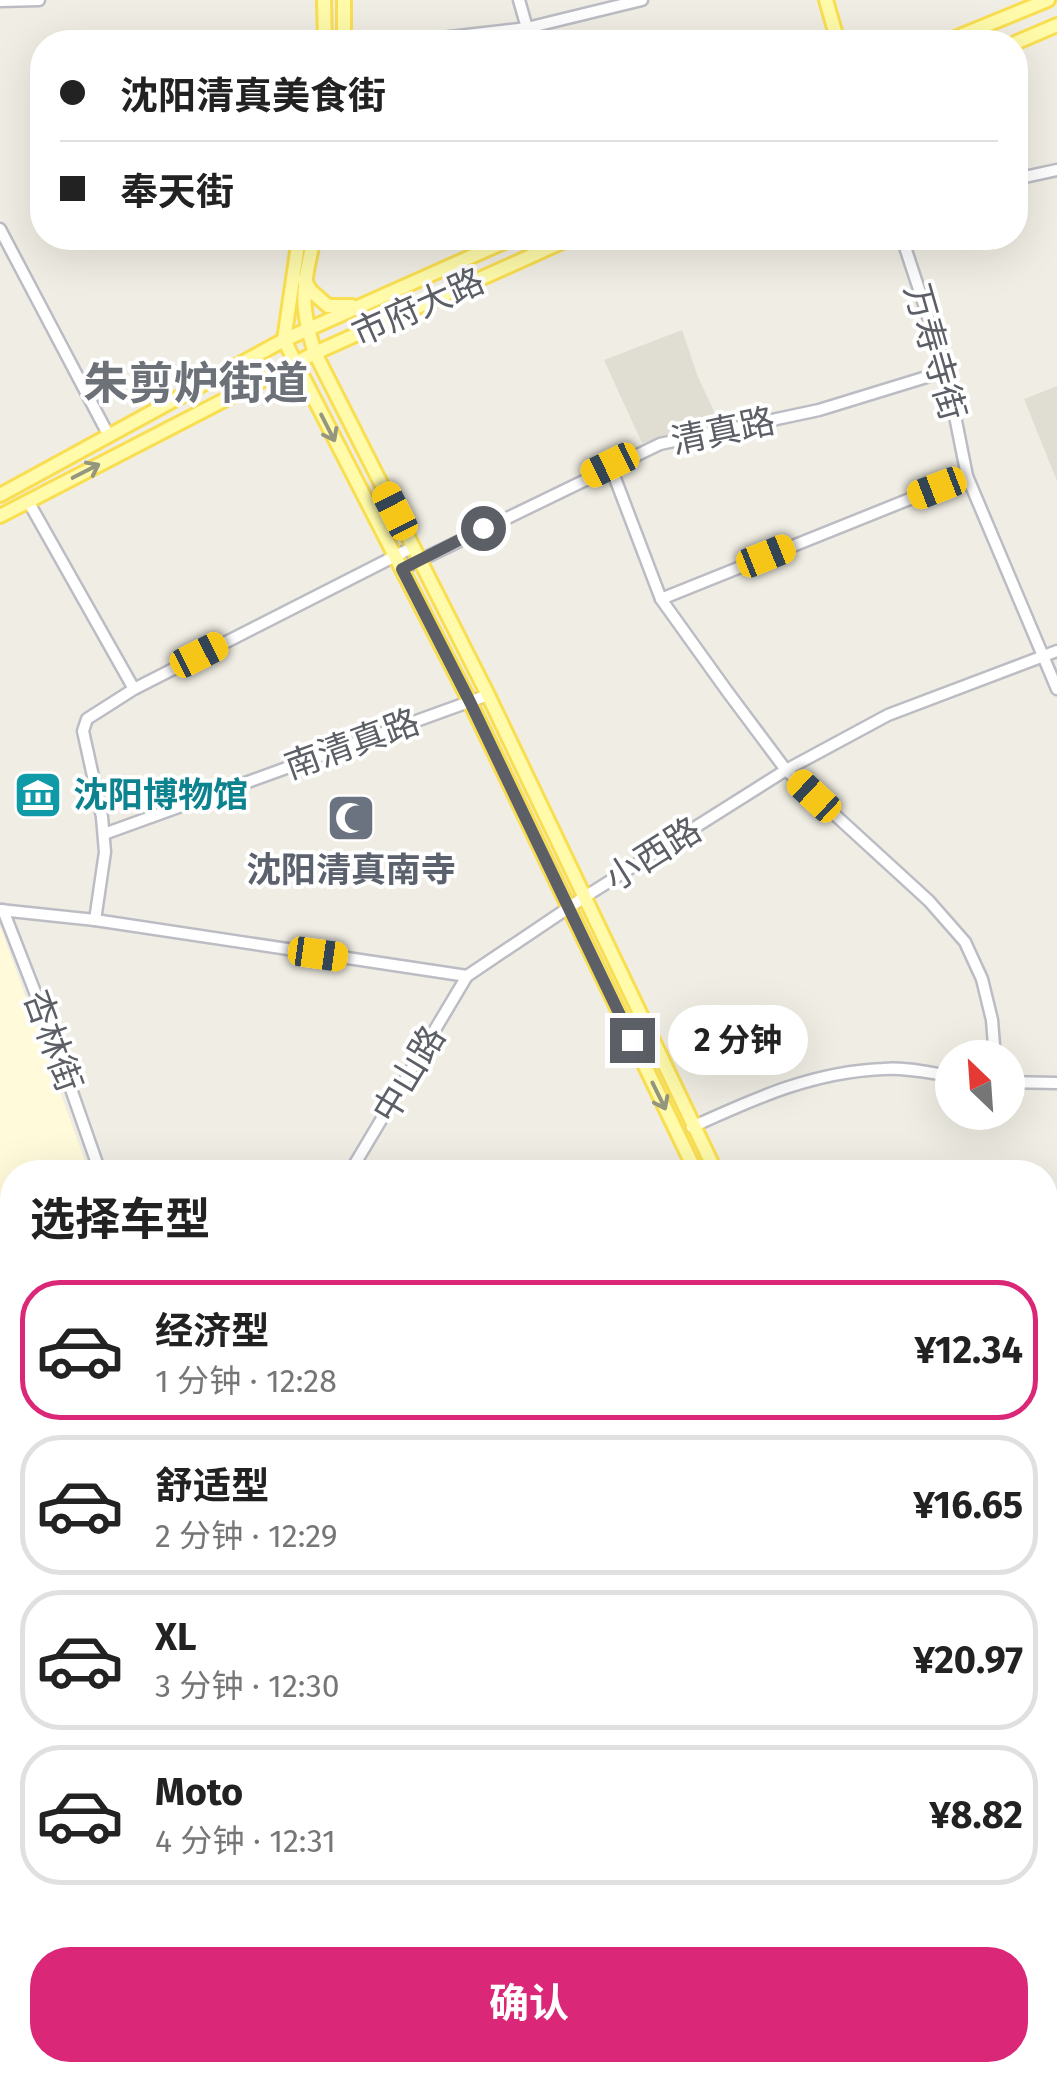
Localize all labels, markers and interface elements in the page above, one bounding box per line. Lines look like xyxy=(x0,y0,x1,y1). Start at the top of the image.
text: 沈阳清真美食街 xyxy=(120,73,386,119)
text: 奉天街 xyxy=(120,169,234,215)
street label: 市府大路 xyxy=(346,259,490,355)
street label: 万寿寺街 xyxy=(896,279,974,425)
district label: 朱剪炉街道 xyxy=(83,357,309,411)
street label: 清真路 xyxy=(667,400,779,462)
one-way arrow xyxy=(319,413,338,443)
car xyxy=(576,438,644,492)
one-way arrow xyxy=(71,461,101,480)
car xyxy=(904,463,970,513)
car xyxy=(368,477,422,545)
route start xyxy=(461,506,506,551)
car xyxy=(733,531,799,581)
car xyxy=(165,628,233,682)
street label: 南清真路 xyxy=(279,700,425,788)
car xyxy=(782,765,846,827)
museum icon: 沈阳博物馆 xyxy=(12,769,64,821)
place label: 沈阳博物馆 xyxy=(73,774,248,816)
mosque icon: 沈阳清真南寺 xyxy=(325,792,377,844)
street label: 小西路 xyxy=(597,808,709,900)
place label: 沈阳清真南寺 xyxy=(246,849,456,891)
car xyxy=(286,935,350,973)
street label: 杏林街 xyxy=(15,984,91,1098)
callout: 2 分钟 xyxy=(667,1005,807,1075)
street label: 中山路 xyxy=(364,1018,454,1130)
route end xyxy=(610,1018,655,1063)
text: 2 分钟 xyxy=(694,1021,782,1059)
north arrow xyxy=(935,1040,1025,1130)
map controls xyxy=(935,1040,1025,1130)
one-way arrow xyxy=(650,1080,669,1110)
text: 选择车型 xyxy=(30,1193,210,1247)
icon: car xyxy=(35,1305,125,1395)
text: 经济型 xyxy=(155,1308,269,1354)
text: ¥12.34 xyxy=(914,1327,1023,1373)
text: 1 分钟 · 12:28 xyxy=(155,1362,337,1400)
icon: car xyxy=(35,1460,125,1550)
text: 舒适型 xyxy=(155,1463,269,1509)
text: ¥16.65 xyxy=(913,1482,1023,1528)
text: 2 分钟 · 12:29 xyxy=(155,1517,338,1555)
text: XL xyxy=(155,1614,197,1660)
icon: car xyxy=(35,1615,125,1705)
text: ¥20.97 xyxy=(913,1637,1023,1683)
text: 3 分钟 · 12:30 xyxy=(155,1667,340,1705)
text: Moto xyxy=(155,1769,243,1815)
icon: car xyxy=(35,1770,125,1860)
text: ¥8.82 xyxy=(929,1792,1023,1838)
text: 4 分钟 · 12:31 xyxy=(155,1822,336,1860)
button: 确认 xyxy=(30,1947,1028,2062)

